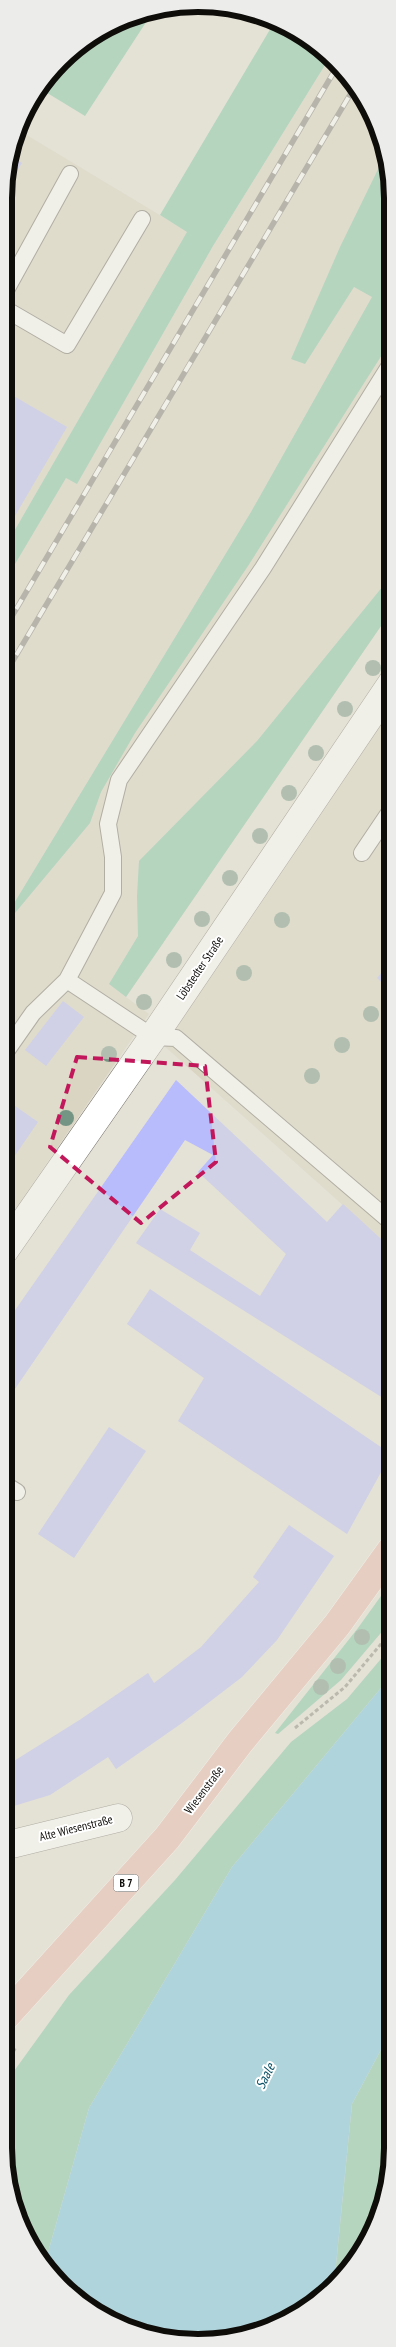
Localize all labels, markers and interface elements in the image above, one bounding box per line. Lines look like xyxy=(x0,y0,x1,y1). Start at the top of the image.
street label: Löbstedter Straße xyxy=(173,933,226,1002)
street label: Wiesenstraße xyxy=(181,1763,227,1817)
street label: Alte Wiesenstraße xyxy=(38,1811,114,1844)
road number: B 7 xyxy=(114,1875,138,1892)
water label: Saale xyxy=(251,2059,279,2092)

